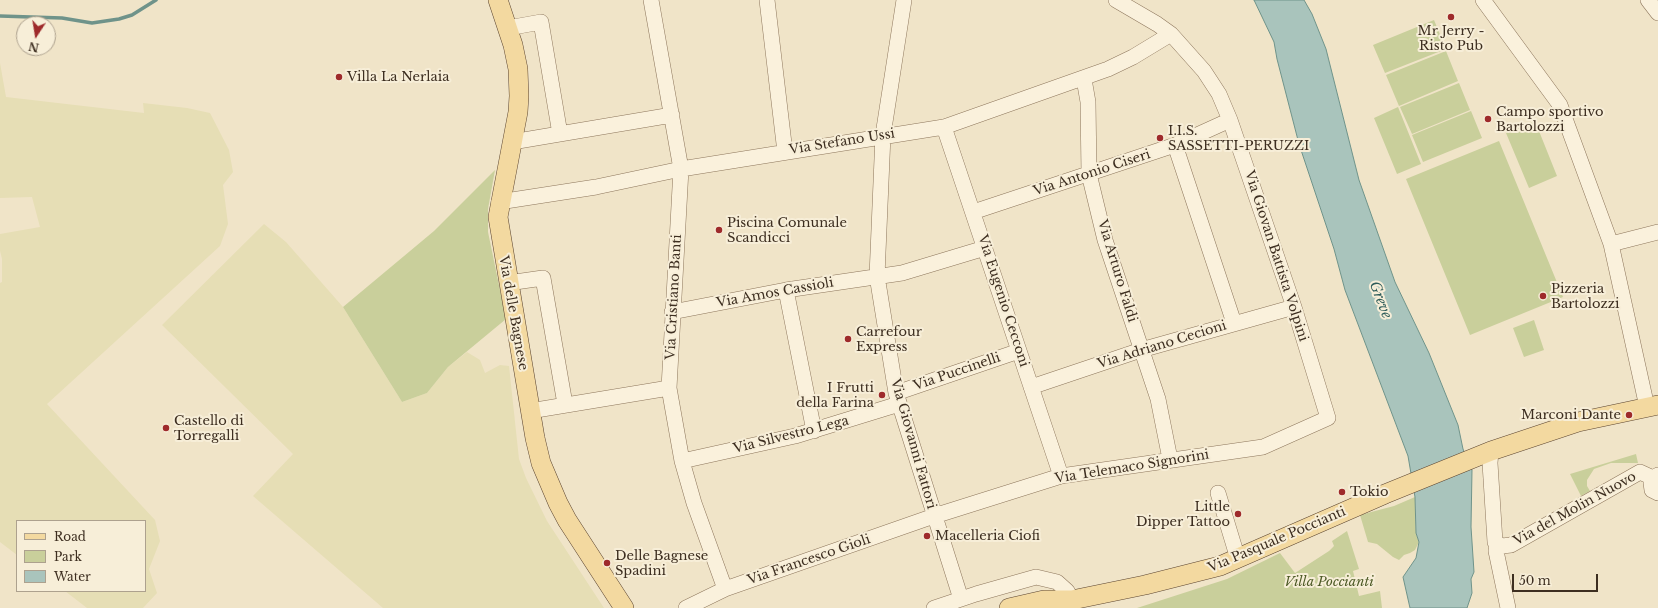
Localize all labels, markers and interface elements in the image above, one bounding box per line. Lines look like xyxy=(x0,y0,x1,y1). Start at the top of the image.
marker: Mr Jerry - Risto Pub xyxy=(1446,12,1456,22)
north arrow xyxy=(16,16,56,56)
place label: Mr Jerry - Risto Pub xyxy=(1418,23,1484,54)
text: N xyxy=(27,39,40,55)
place label: Villa La Nerlaia xyxy=(347,69,449,85)
marker: Villa La Nerlaia xyxy=(334,72,344,82)
place label: Campo sportivo Bartolozzi xyxy=(1496,104,1603,135)
marker: Campo sportivo Bartolozzi xyxy=(1483,114,1493,124)
place label: I.I.S. SASSETTI-PERUZZI xyxy=(1168,123,1309,154)
street label: Via Stefano Ussi xyxy=(788,126,896,158)
marker: I.I.S. SASSETTI-PERUZZI xyxy=(1155,133,1165,143)
street label: Via Antonio Ciseri xyxy=(1031,147,1153,199)
street label: Via Giovan Battista Volpini xyxy=(1241,169,1311,343)
place label: Piscina Comunale Scandicci xyxy=(727,215,847,246)
street label: Via Arturo Faldi xyxy=(1094,218,1140,324)
marker: Piscina Comunale Scandicci xyxy=(714,225,724,235)
street label: Via Eugenio Cecconi xyxy=(974,233,1032,369)
street label: Via Cristiano Banti xyxy=(663,234,685,360)
street label: Via delle Bagnese xyxy=(495,255,531,371)
street label: Via Amos Cassioli xyxy=(715,275,835,311)
water label: Greve xyxy=(1365,279,1395,321)
place label: Pizzeria Bartolozzi xyxy=(1551,281,1619,312)
marker: Pizzeria Bartolozzi xyxy=(1538,291,1548,301)
street label: Via Adriano Cecioni xyxy=(1096,318,1228,372)
place label: Carrefour Express xyxy=(856,324,922,355)
marker: Carrefour Express xyxy=(843,334,853,344)
street label: Via Puccinelli xyxy=(912,350,1002,394)
street label: Via Giovanni Fattori xyxy=(887,377,939,511)
place label: I Frutti della Farina xyxy=(796,380,874,411)
marker: I Frutti della Farina xyxy=(877,390,887,400)
place label: Marconi Dante xyxy=(1521,407,1621,423)
marker: Marconi Dante xyxy=(1624,410,1634,420)
place label: Castello di Torregalli xyxy=(174,413,244,444)
street label: Via Silvestro Lega xyxy=(732,413,850,457)
marker: Castello di Torregalli xyxy=(161,423,171,433)
street label: Via Telemaco Signorini xyxy=(1054,447,1210,487)
street label: Via del Molin Nuovo xyxy=(1511,469,1639,549)
place label: Tokio xyxy=(1350,484,1388,500)
marker: Tokio xyxy=(1337,487,1347,497)
place label: Little Dipper Tattoo xyxy=(1136,499,1230,530)
street label: Via Pasquale Poccianti xyxy=(1206,504,1348,576)
marker: Little Dipper Tattoo xyxy=(1233,509,1243,519)
legend xyxy=(16,520,146,592)
place label: Macelleria Ciofi xyxy=(935,528,1040,544)
text: Road xyxy=(54,529,86,544)
marker: Macelleria Ciofi xyxy=(922,531,932,541)
street label: Via Francesco Gioli xyxy=(746,532,872,588)
place label: Delle Bagnese Spadini xyxy=(615,548,708,579)
text: Park xyxy=(54,549,82,564)
marker: Delle Bagnese Spadini xyxy=(602,558,612,568)
scale bar xyxy=(1514,566,1600,592)
text: Water xyxy=(54,569,91,584)
text: 50 m xyxy=(1519,573,1551,588)
park label: Villa Poccianti xyxy=(1284,574,1374,590)

